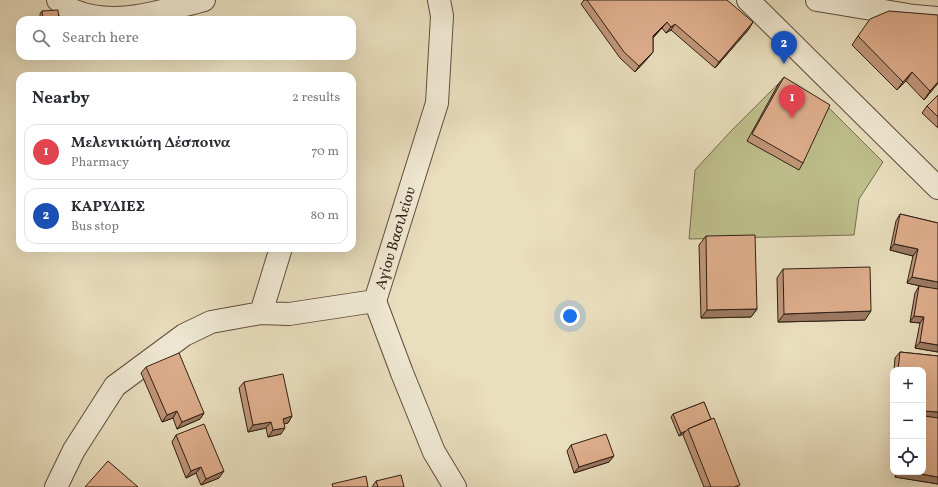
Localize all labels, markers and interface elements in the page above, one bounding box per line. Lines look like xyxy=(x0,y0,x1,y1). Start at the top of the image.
search box xyxy=(16,16,356,60)
icon: search xyxy=(30,27,52,49)
text: Search here xyxy=(62,28,139,49)
pin: 2 xyxy=(771,31,797,64)
pin: 1 xyxy=(779,85,805,118)
text: Nearby xyxy=(32,87,90,110)
text: 2 results xyxy=(292,89,340,107)
text: Μελενικιώτη Δέσποινα xyxy=(71,133,231,154)
text: 1 xyxy=(43,143,49,161)
text: 70 m xyxy=(311,143,339,161)
text: Pharmacy xyxy=(71,154,129,172)
street label: Αγίου Βασιλείου xyxy=(371,185,422,292)
text: ΚΑΡΥΔΙΕΣ xyxy=(71,197,145,218)
text: 2 xyxy=(43,207,49,225)
text: 80 m xyxy=(310,207,339,225)
text: Bus stop xyxy=(71,218,119,236)
your location xyxy=(560,306,580,326)
map controls xyxy=(890,367,926,475)
button: + xyxy=(890,367,926,403)
button: − xyxy=(890,403,926,439)
button: locate xyxy=(890,439,926,475)

